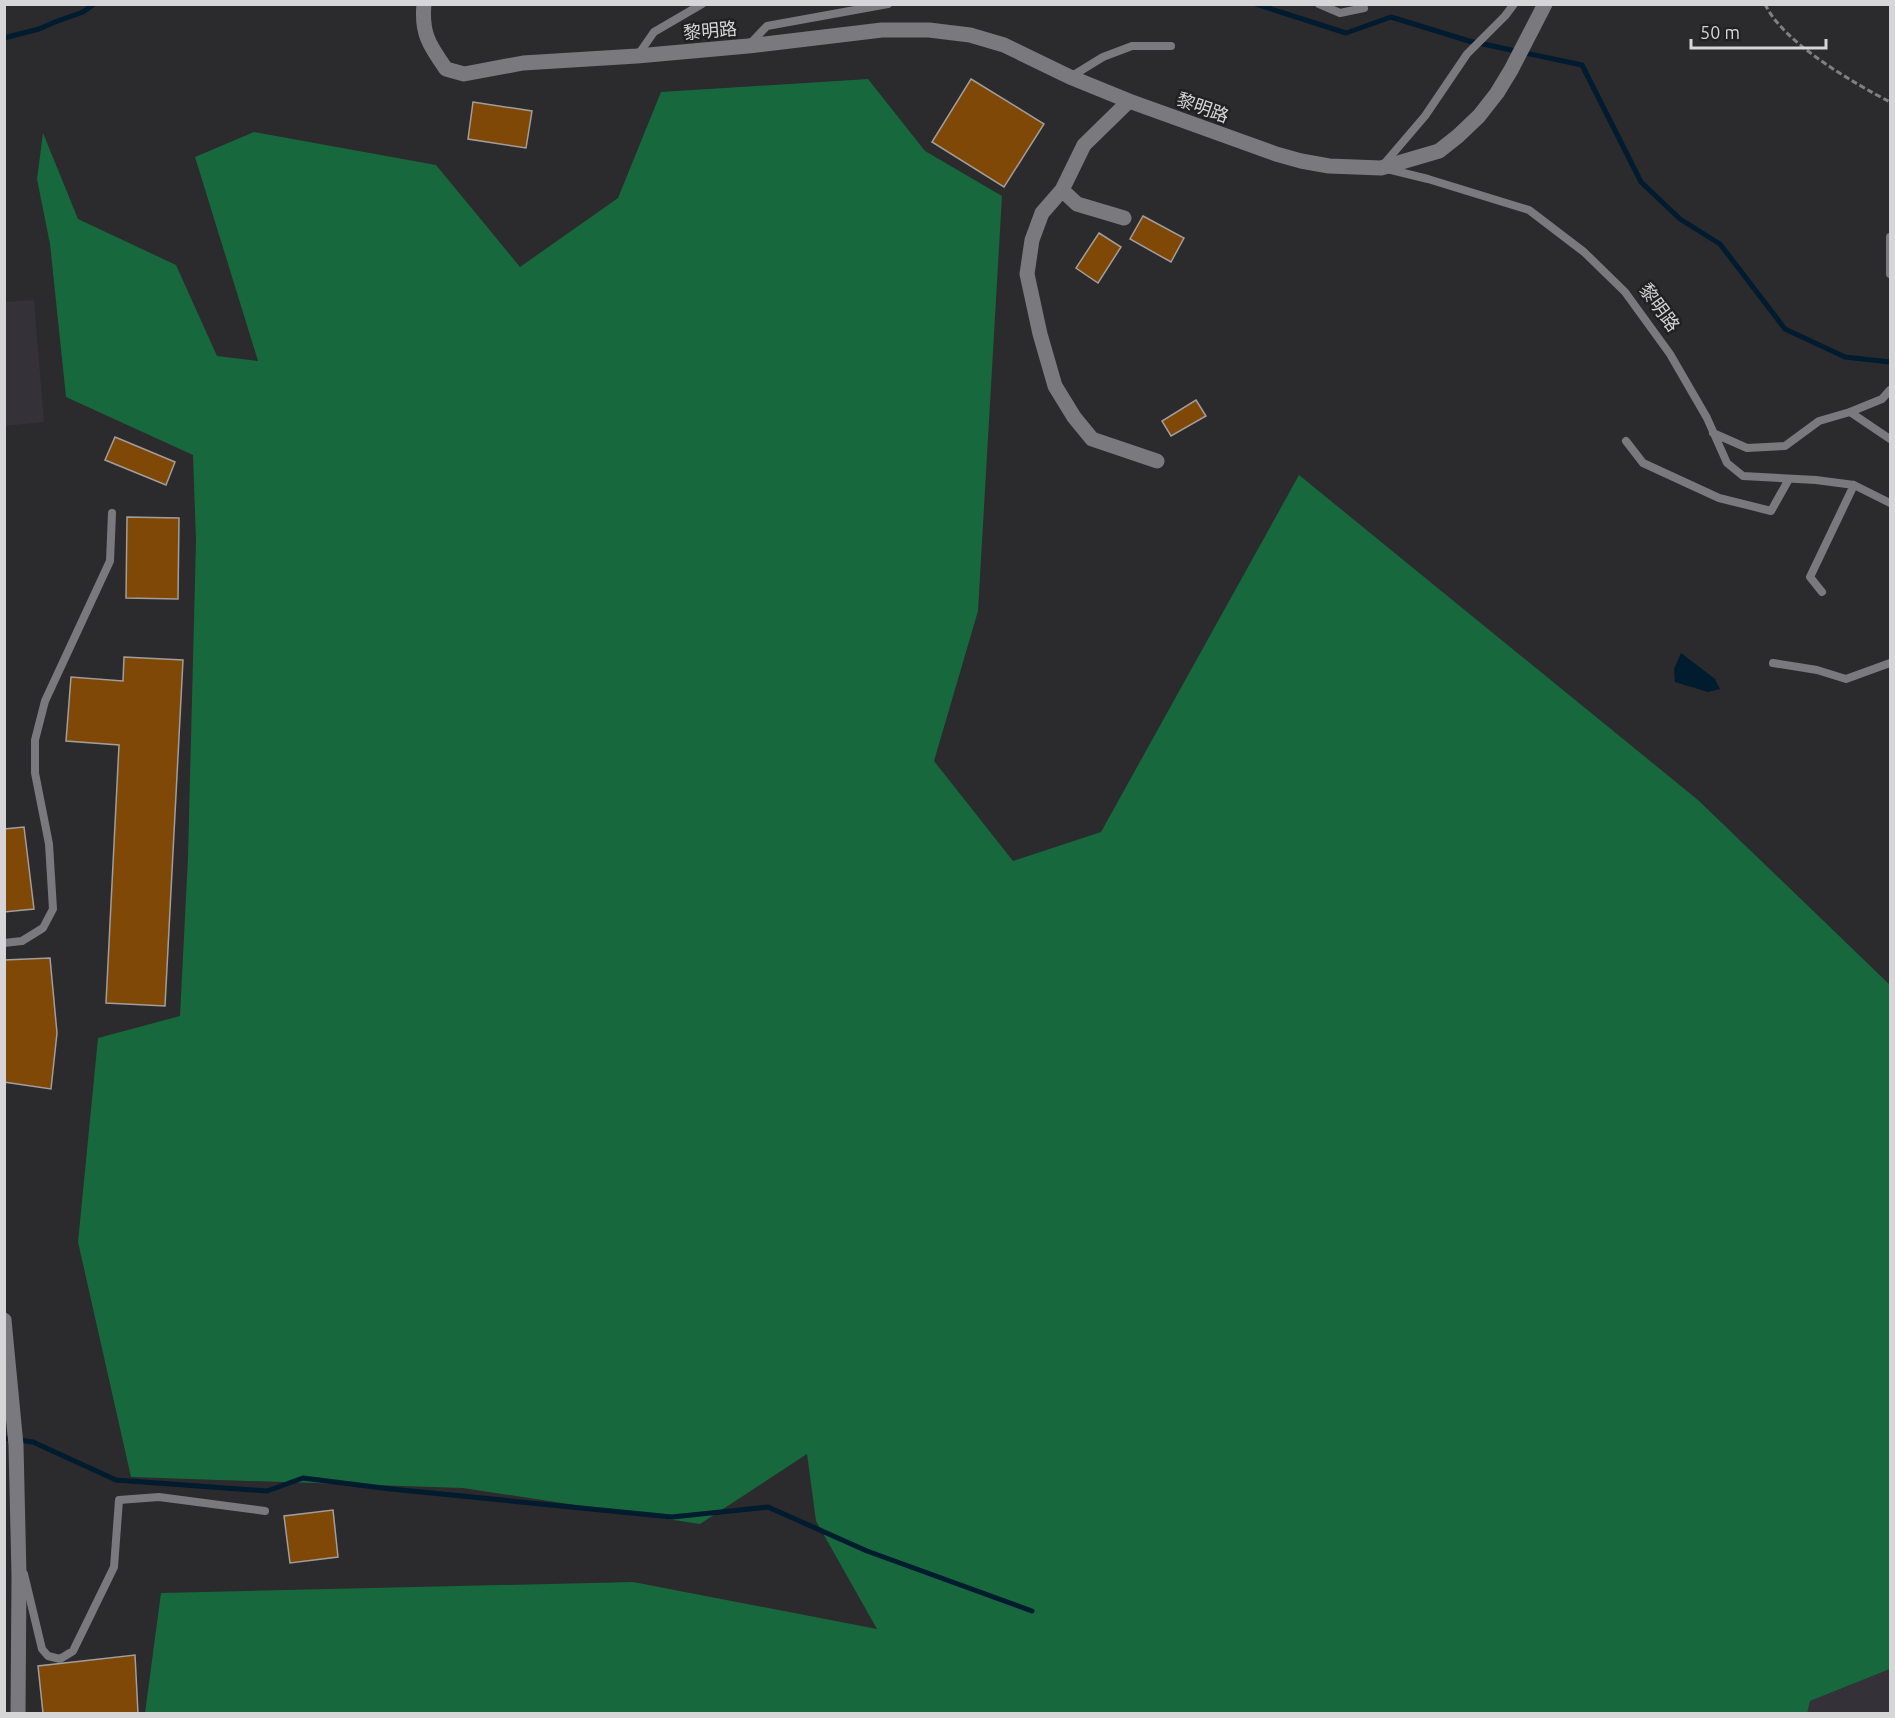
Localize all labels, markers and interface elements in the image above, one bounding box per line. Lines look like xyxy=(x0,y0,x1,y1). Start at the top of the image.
scale bar xyxy=(1691,12,1826,50)
street label: 黎明路 xyxy=(682,18,738,42)
text: 50 m xyxy=(1700,22,1740,42)
street label: 黎明路 xyxy=(1174,88,1232,126)
street label: 黎明路 xyxy=(1636,279,1684,335)

